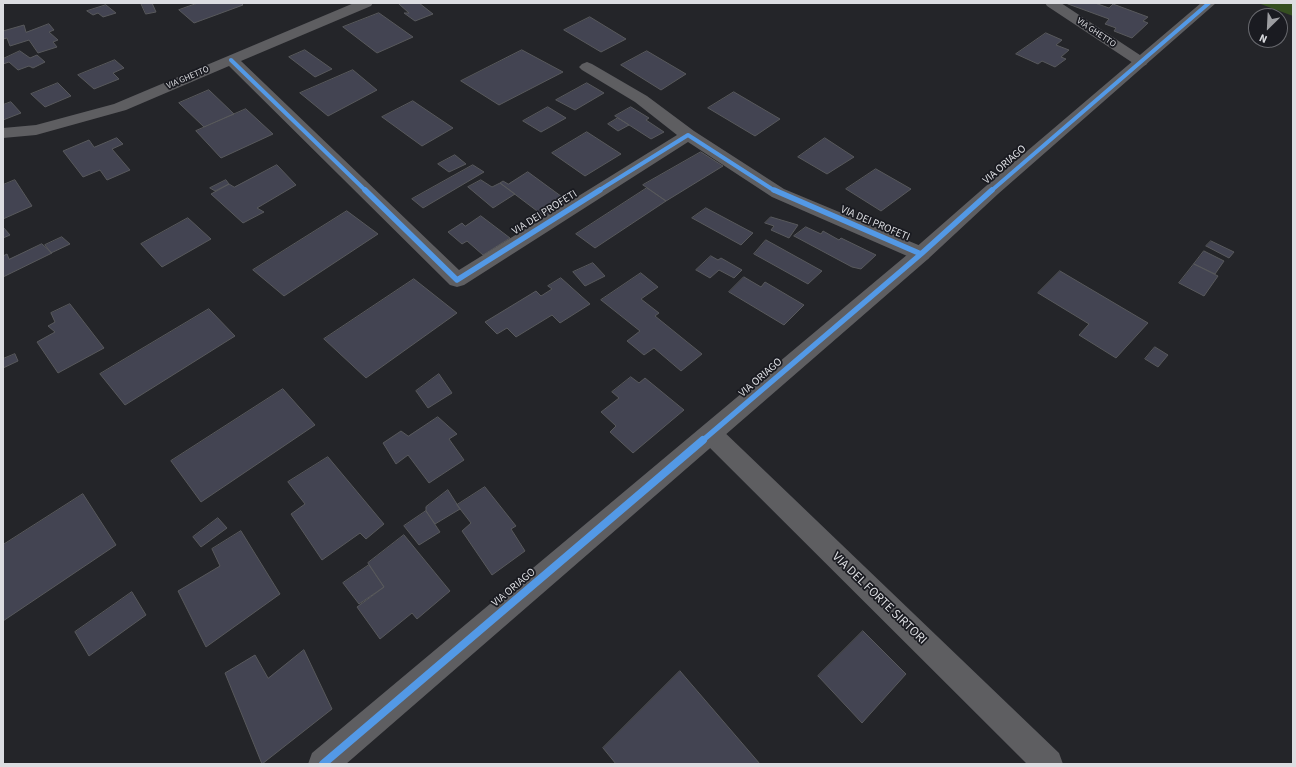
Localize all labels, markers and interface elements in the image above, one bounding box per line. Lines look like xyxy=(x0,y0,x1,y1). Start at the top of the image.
north arrow xyxy=(1248,8,1288,48)
street label: VIA GHETTO xyxy=(1074,16,1118,50)
text: N xyxy=(1257,30,1270,47)
street label: VIA GHETTO xyxy=(165,64,211,92)
street label: VIA ORIAGO xyxy=(981,143,1029,187)
street label: VIA DEI PROFETI xyxy=(510,188,580,238)
street label: VIA DEI PROFETI xyxy=(838,203,912,245)
street label: VIA ORIAGO xyxy=(737,356,785,400)
street label: VIA DEL FORTE SIRTORI xyxy=(828,550,930,648)
street label: VIA ORIAGO xyxy=(489,566,539,610)

